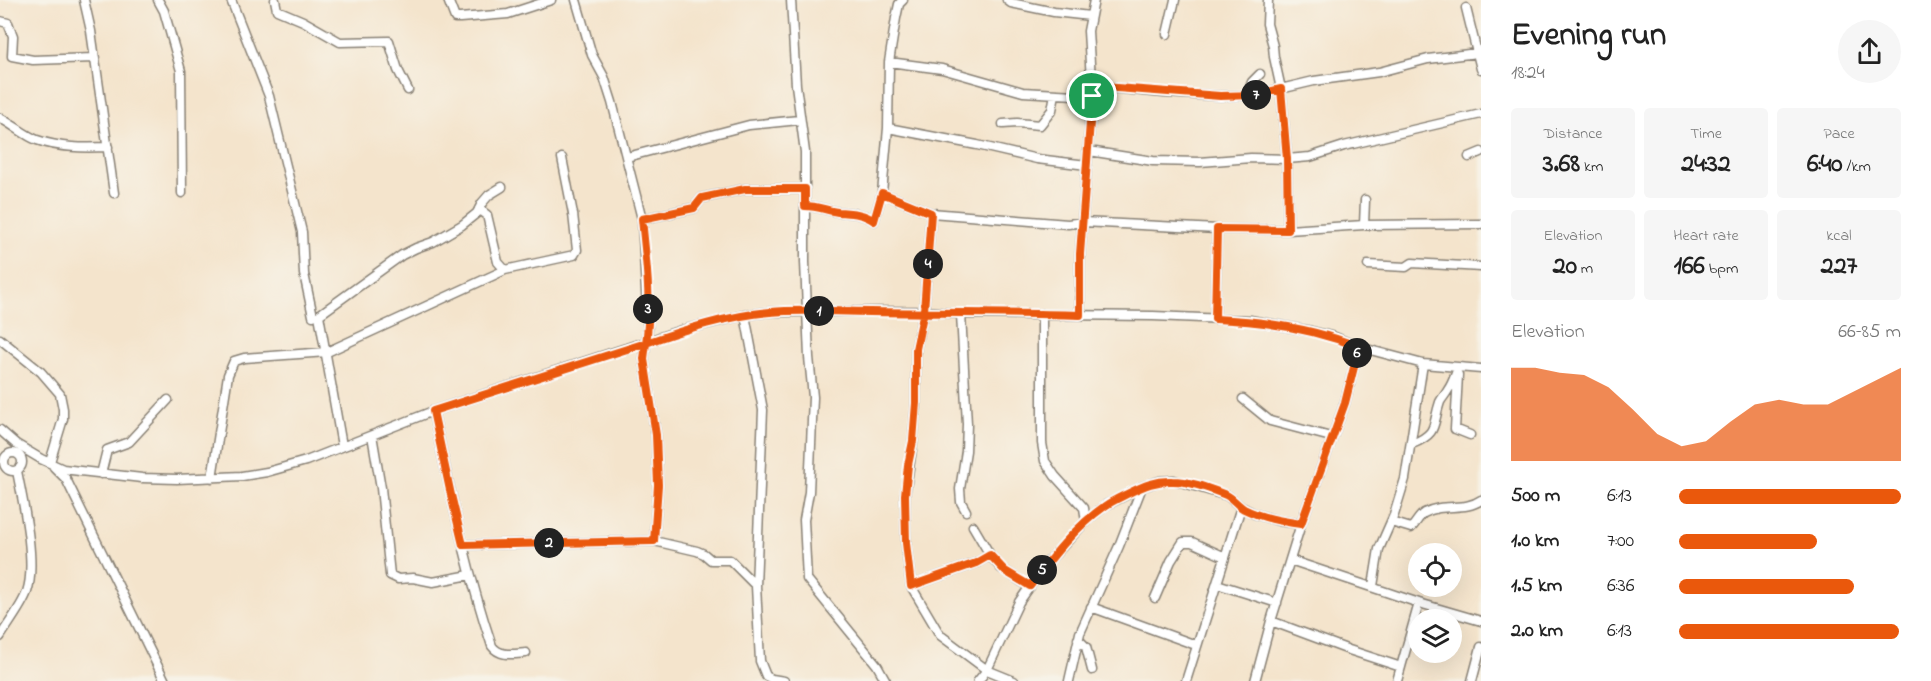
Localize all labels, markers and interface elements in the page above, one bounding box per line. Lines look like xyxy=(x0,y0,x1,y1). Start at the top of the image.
text: Evening run xyxy=(1511,12,1666,60)
button: share xyxy=(1838,20,1901,83)
text: 18:24 xyxy=(1511,59,1545,88)
pin xyxy=(1066,70,1117,121)
icon: arrive xyxy=(1075,79,1108,112)
pin: 7 xyxy=(1241,80,1271,110)
text: 7 xyxy=(1253,83,1259,107)
text: Distance xyxy=(1544,122,1602,146)
text: Time xyxy=(1690,122,1722,146)
text: Pace xyxy=(1823,122,1855,146)
text: 3.68 xyxy=(1543,146,1580,184)
text: 24:32 xyxy=(1681,146,1731,184)
text: 6:40 xyxy=(1807,146,1843,184)
text: km xyxy=(1580,155,1603,179)
text: /km xyxy=(1843,155,1871,179)
text: Elevation xyxy=(1544,224,1602,248)
text: Heart rate xyxy=(1673,224,1739,248)
text: kcal xyxy=(1826,224,1852,248)
text: 20 xyxy=(1553,248,1577,286)
text: 166 xyxy=(1674,248,1705,286)
text: 227 xyxy=(1821,248,1857,286)
pin: 4 xyxy=(913,249,943,279)
text: 4 xyxy=(925,252,931,276)
text: m xyxy=(1577,257,1593,281)
text: bpm xyxy=(1705,257,1738,281)
pin: 3 xyxy=(633,294,663,324)
pin: 1 xyxy=(804,296,834,326)
text: 3 xyxy=(645,297,651,321)
text: 1 xyxy=(816,299,822,323)
text: Elevation xyxy=(1511,318,1585,347)
text: 66–85 m xyxy=(1838,318,1901,347)
pin: 6 xyxy=(1342,338,1372,368)
text: 6 xyxy=(1353,341,1361,365)
text: 500 m xyxy=(1511,482,1560,511)
text: 6:13 xyxy=(1607,482,1632,511)
text: 1.0 km xyxy=(1511,527,1559,556)
text: 7:00 xyxy=(1607,527,1634,556)
pin: 2 xyxy=(534,528,564,558)
text: 2 xyxy=(545,531,553,555)
map controls xyxy=(1408,543,1462,663)
button: locate xyxy=(1408,543,1462,597)
pin: 5 xyxy=(1027,555,1057,585)
text: 5 xyxy=(1037,558,1047,582)
text: 1.5 km xyxy=(1511,572,1562,601)
text: 6:36 xyxy=(1607,572,1635,601)
button: layers xyxy=(1408,609,1462,663)
text: 2.0 km xyxy=(1511,617,1563,646)
text: 6:13 xyxy=(1607,617,1632,646)

